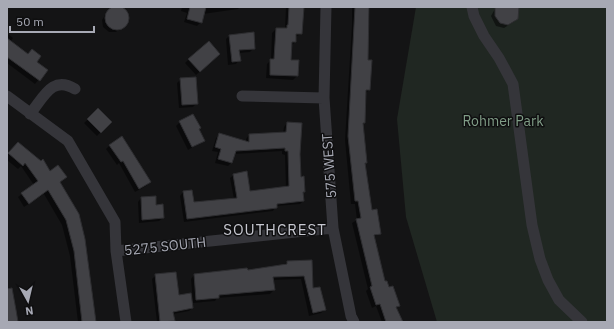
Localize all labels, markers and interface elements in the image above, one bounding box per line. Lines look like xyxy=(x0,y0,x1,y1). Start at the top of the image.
scale bar xyxy=(10,8,94,34)
text: 50 m xyxy=(16,14,44,29)
park label: Rohmer Park xyxy=(462,112,544,130)
street label: 575 WEST xyxy=(318,133,340,199)
district label: SOUTHCREST xyxy=(223,220,327,239)
street label: 5275 SOUTH xyxy=(123,233,207,259)
north arrow xyxy=(8,281,48,321)
text: N xyxy=(24,303,34,318)

